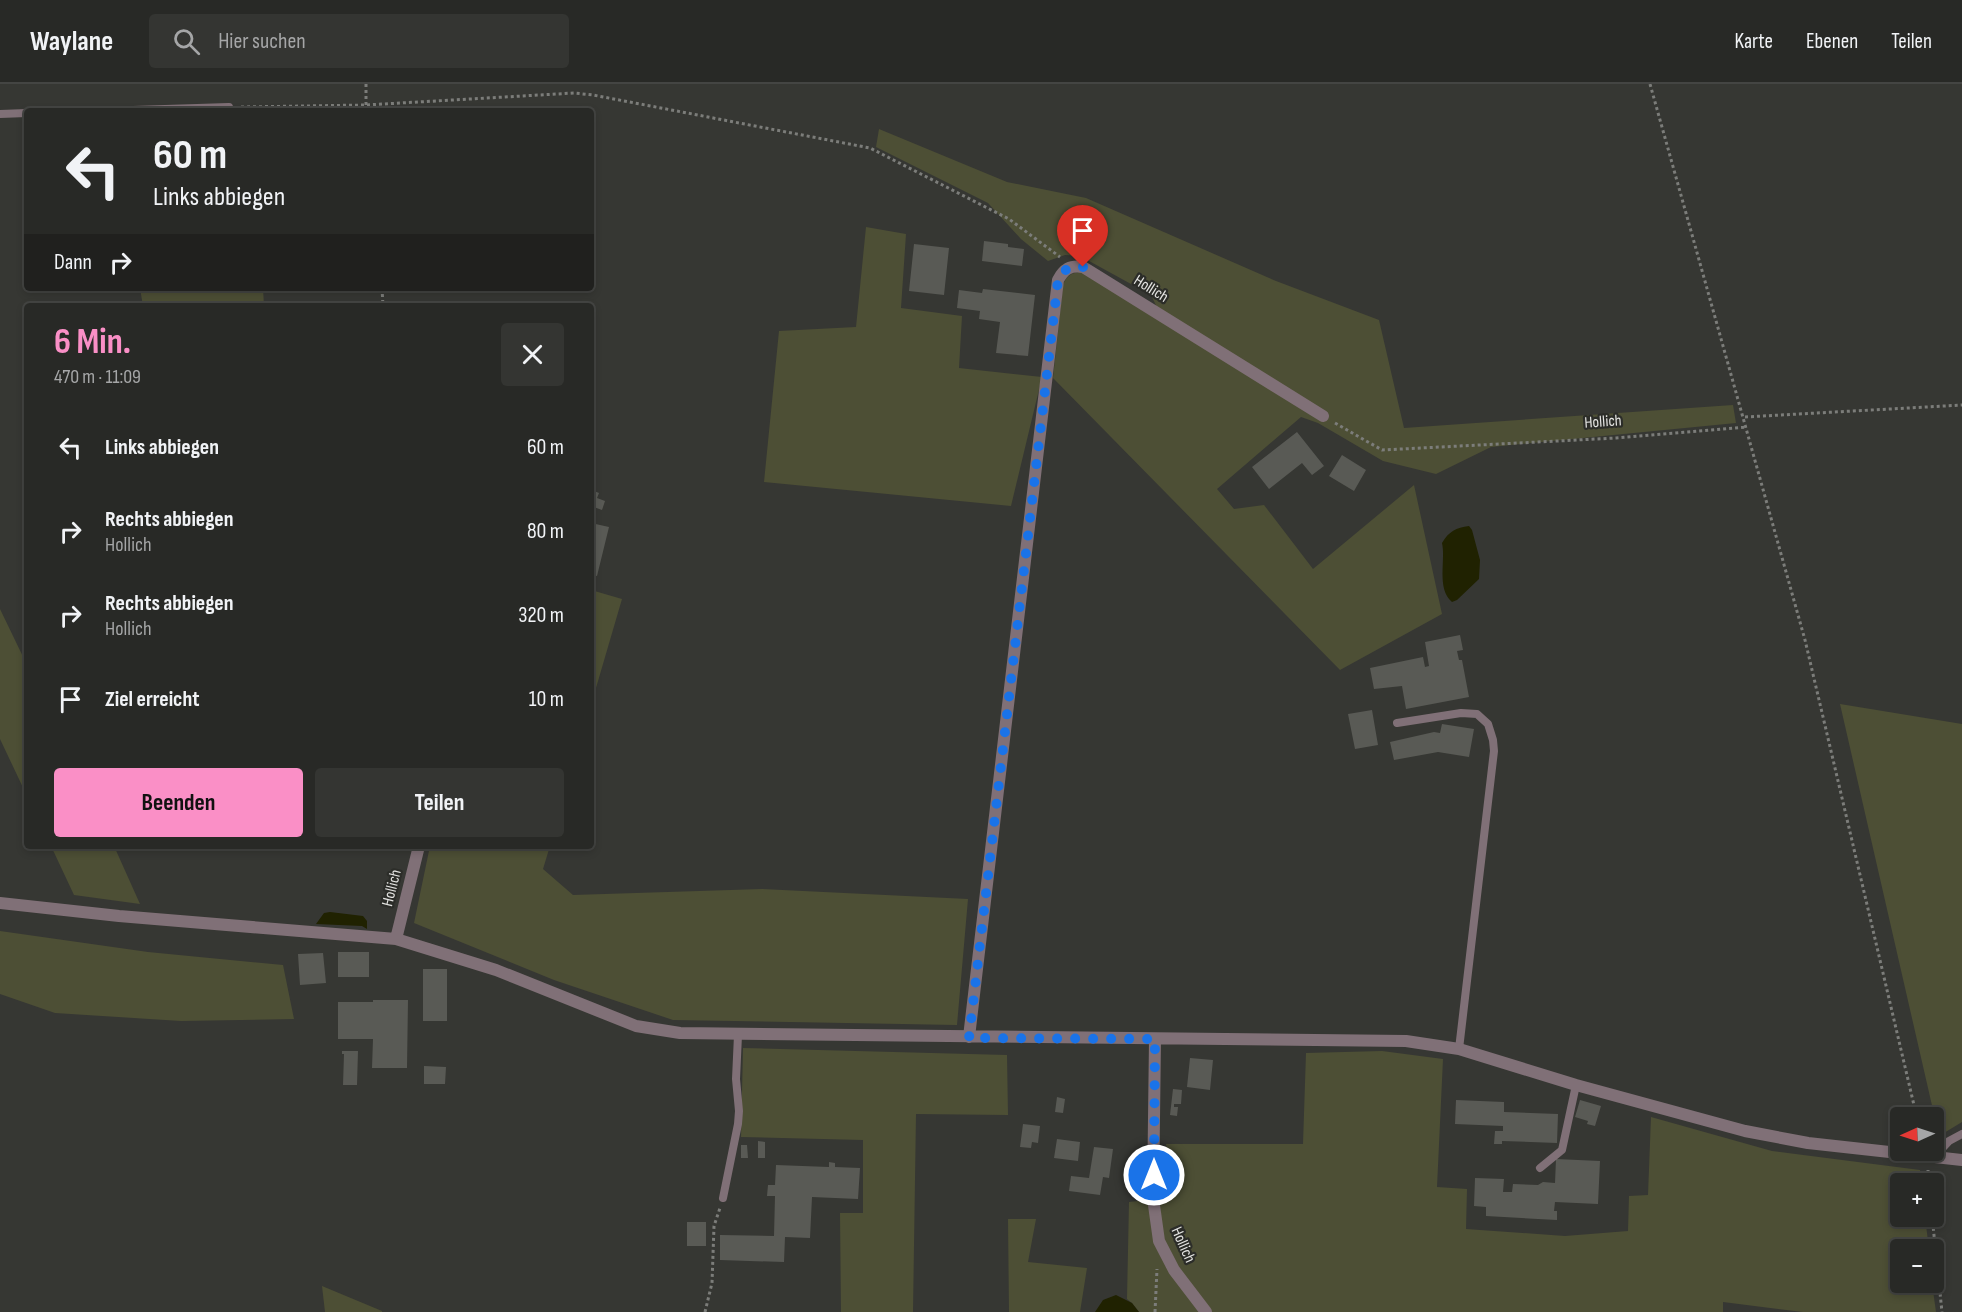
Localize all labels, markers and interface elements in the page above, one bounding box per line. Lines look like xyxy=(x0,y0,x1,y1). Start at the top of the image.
search box xyxy=(149,14,569,68)
text: Waylane xyxy=(30,25,113,58)
icon: search xyxy=(170,25,203,58)
text: Hier suchen xyxy=(218,28,306,55)
text: Karte xyxy=(1735,29,1773,54)
text: Ebenen xyxy=(1806,29,1858,54)
text: Teilen xyxy=(1891,29,1932,54)
text: 60 m xyxy=(153,130,227,181)
icon: left xyxy=(54,132,132,210)
text: Links abbiegen xyxy=(153,181,285,213)
pin xyxy=(1057,205,1108,267)
icon: arrive xyxy=(1066,214,1099,247)
icon: right xyxy=(104,246,137,279)
text: Dann xyxy=(54,249,92,276)
street label: Hollich xyxy=(1130,271,1172,307)
text: 6 Min. xyxy=(54,321,131,364)
button: close xyxy=(501,323,564,386)
text: 470 m · 11:09 xyxy=(54,365,141,389)
street label: Hollich xyxy=(1584,411,1622,433)
icon: left xyxy=(54,431,87,464)
text: Links abbiegen xyxy=(105,434,219,461)
text: 60 m xyxy=(527,434,564,461)
text: Rechts abbiegen xyxy=(105,506,234,533)
icon: right xyxy=(54,515,87,548)
text: 80 m xyxy=(527,518,564,545)
text: Hollich xyxy=(105,533,152,557)
text: Rechts abbiegen xyxy=(105,590,234,617)
icon: right xyxy=(54,599,87,632)
text: 320 m xyxy=(518,602,564,629)
text: Hollich xyxy=(105,617,152,641)
icon: arrive xyxy=(54,683,87,716)
text: Ziel erreicht xyxy=(105,686,200,713)
text: 10 m xyxy=(529,686,564,713)
button: Beenden xyxy=(54,768,303,837)
button: Teilen xyxy=(315,768,564,837)
street label: Hollich xyxy=(378,868,406,908)
north arrow xyxy=(1890,1107,1944,1161)
map controls xyxy=(1890,1107,1944,1293)
position arrow xyxy=(1122,1143,1186,1207)
button: + xyxy=(1890,1173,1944,1227)
street label: Hollich xyxy=(1167,1224,1199,1266)
button: − xyxy=(1890,1239,1944,1293)

